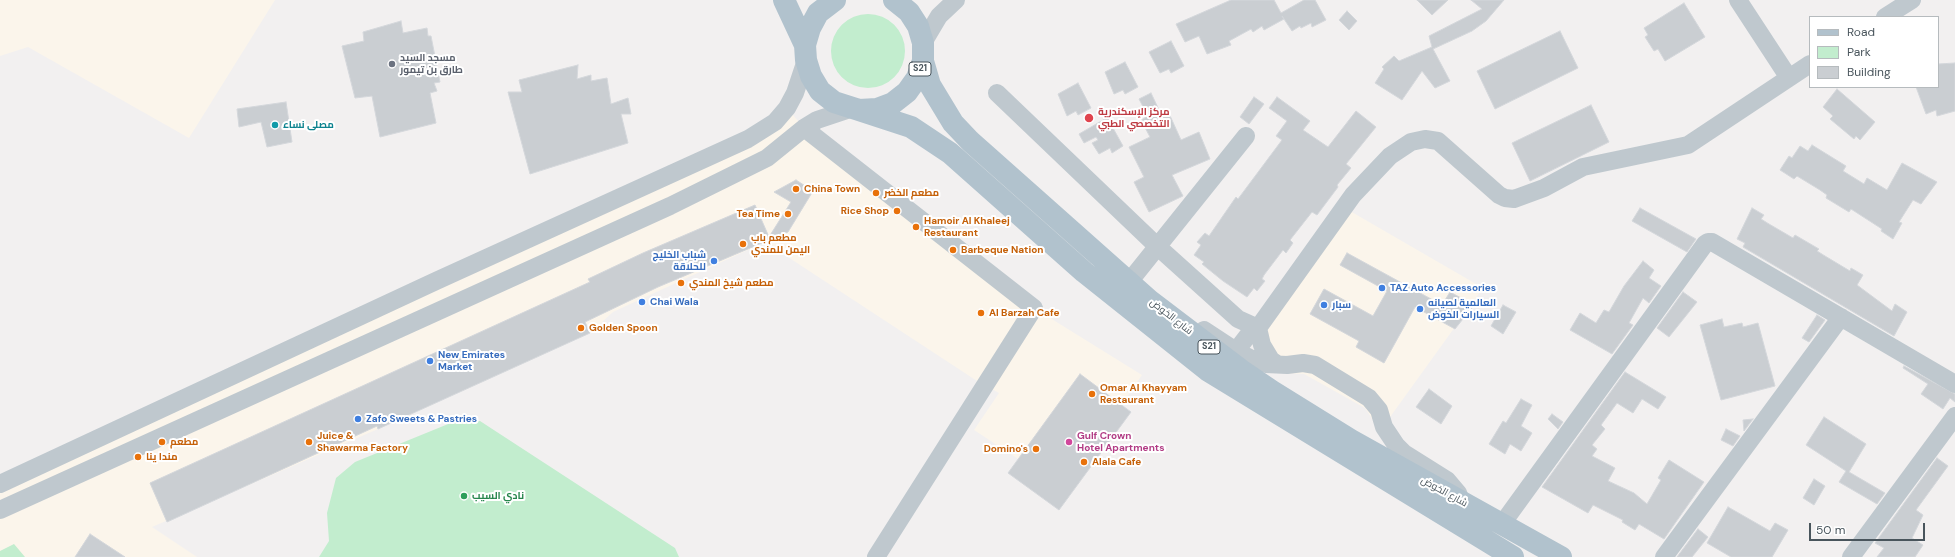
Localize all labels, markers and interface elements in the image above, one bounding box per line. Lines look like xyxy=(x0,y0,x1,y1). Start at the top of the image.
legend xyxy=(1809,16,1939,88)
text: Road xyxy=(1847,24,1875,40)
text: Park xyxy=(1847,44,1871,60)
place label: مسجد السيد طارق بن تيمور xyxy=(400,52,463,76)
marker: مسجد السيد طارق بن تيمور xyxy=(387,59,397,69)
road number: S21 xyxy=(909,62,931,76)
text: Building xyxy=(1847,64,1891,80)
place label: مركز الإسكندرية التخصصي الطبي xyxy=(1098,106,1170,130)
marker: مركز الإسكندرية التخصصي الطبي xyxy=(1083,112,1095,124)
place label: مصلى نساء xyxy=(283,119,334,131)
marker: مصلى نساء xyxy=(270,120,280,130)
place label: China Town xyxy=(804,183,860,195)
marker: China Town xyxy=(791,184,801,194)
place label: مطعم الخضر xyxy=(884,187,939,199)
marker: مطعم الخضر xyxy=(871,188,881,198)
place label: Rice Shop xyxy=(841,205,889,217)
marker: Rice Shop xyxy=(892,206,902,216)
place label: Tea Time xyxy=(737,208,780,220)
marker: Tea Time xyxy=(783,209,793,219)
place label: Hamoir Al Khaleej Restaurant xyxy=(924,215,1010,238)
marker: Hamoir Al Khaleej Restaurant xyxy=(911,222,921,232)
place label: مطعم باب اليمن للمندي xyxy=(751,232,810,256)
marker: مطعم باب اليمن للمندي xyxy=(738,239,748,249)
place label: Barbeque Nation xyxy=(961,244,1043,256)
marker: Barbeque Nation xyxy=(948,245,958,255)
place label: شباب الخليج للحلاقة xyxy=(653,249,706,272)
marker: شباب الخليج للحلاقة xyxy=(709,256,719,266)
place label: مطعم شيخ المندي xyxy=(689,277,774,289)
marker: مطعم شيخ المندي xyxy=(676,278,686,288)
place label: TAZ Auto Accessories xyxy=(1390,282,1496,294)
marker: TAZ Auto Accessories xyxy=(1377,283,1387,293)
place label: Chai Wala xyxy=(650,296,698,308)
marker: Chai Wala xyxy=(637,297,647,307)
street label: شارع الخوض xyxy=(1147,297,1195,337)
place label: العالمية لصيانه السيارات الخوض xyxy=(1428,297,1499,320)
place label: سبار xyxy=(1332,299,1351,311)
marker: سبار xyxy=(1319,300,1329,310)
marker: العالمية لصيانه السيارات الخوض xyxy=(1415,304,1425,314)
place label: Al Barzah Cafe xyxy=(989,307,1059,319)
marker: Al Barzah Cafe xyxy=(976,308,986,318)
place label: Golden Spoon xyxy=(589,322,658,334)
marker: Golden Spoon xyxy=(576,323,586,333)
road number: S21 xyxy=(1198,340,1220,354)
place label: New Emirates Market xyxy=(438,349,505,372)
marker: New Emirates Market xyxy=(425,356,435,366)
place label: Omar Al Khayyam Restaurant xyxy=(1100,382,1187,406)
marker: Omar Al Khayyam Restaurant xyxy=(1087,389,1097,399)
place label: Zafo Sweets & Pastries xyxy=(366,413,477,425)
marker: Zafo Sweets & Pastries xyxy=(353,414,363,424)
place label: Juice & Shawarma Factory xyxy=(317,430,408,454)
place label: Gulf Crown Hotel Apartments xyxy=(1077,430,1164,454)
place label: مطعم xyxy=(170,436,198,448)
marker: مطعم xyxy=(157,437,167,447)
marker: Juice & Shawarma Factory xyxy=(304,437,314,447)
marker: Gulf Crown Hotel Apartments xyxy=(1064,437,1074,447)
place label: Domino's xyxy=(984,443,1028,455)
marker: Domino's xyxy=(1031,444,1041,454)
place label: مندا ينا xyxy=(146,451,177,463)
marker: مندا ينا xyxy=(133,452,143,462)
place label: Alala Cafe xyxy=(1092,456,1141,468)
marker: Alala Cafe xyxy=(1079,457,1089,467)
street label: شارع الخوض xyxy=(1419,474,1469,510)
place label: نادي السيب xyxy=(472,490,524,502)
marker: نادي السيب xyxy=(459,491,469,501)
scale bar xyxy=(1811,515,1927,541)
text: 50 m xyxy=(1816,522,1845,538)

